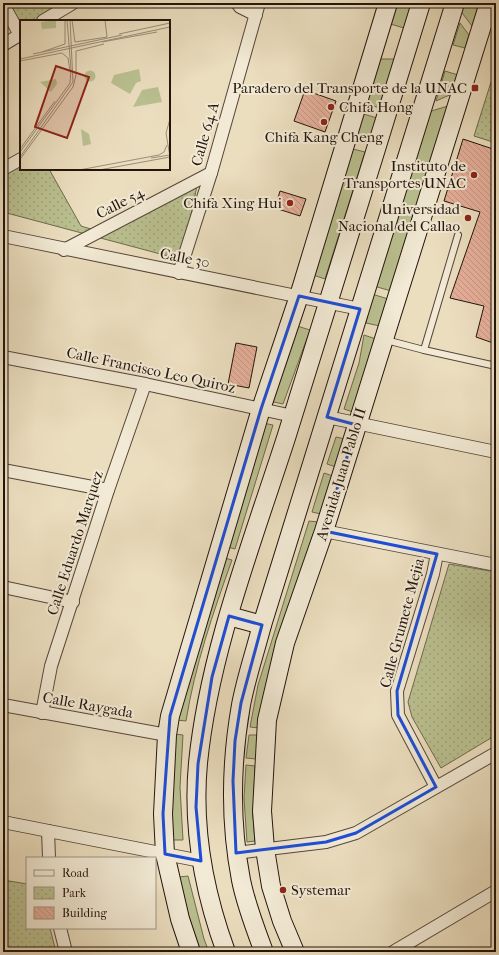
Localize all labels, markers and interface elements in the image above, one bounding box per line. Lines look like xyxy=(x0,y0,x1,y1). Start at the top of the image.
inset map xyxy=(20,20,170,170)
place label: Paradero del Transporte de la UNAC xyxy=(232,79,467,97)
marker: Paradero del Transporte de la UNAC xyxy=(470,83,480,93)
place label: Chifa Hong xyxy=(339,98,414,116)
street label: Calle 64 A xyxy=(187,100,223,168)
marker: Chifa Hong xyxy=(326,102,336,112)
marker: Chifa Kang Cheng xyxy=(319,117,329,127)
place label: Chifa Kang Cheng xyxy=(265,128,384,146)
place label: Instituto de Transportes UNAC xyxy=(343,157,467,192)
marker: Instituto de Transportes UNAC xyxy=(469,170,479,180)
street label: Calle 54 xyxy=(93,183,148,223)
place label: Chifa Xing Hui xyxy=(183,194,283,212)
marker: Chifa Xing Hui xyxy=(285,198,295,208)
place label: Universidad Nacional del Callao xyxy=(338,200,461,235)
marker: Universidad Nacional del Callao xyxy=(463,213,473,223)
street label: Calle 30 xyxy=(159,244,211,272)
street label: Calle Francisco Leo Quiroz xyxy=(65,343,237,397)
street label: Avenida Juan Pablo II xyxy=(312,405,370,544)
street label: Calle Eduardo Marquez xyxy=(43,468,107,618)
street label: Calle Grumete Mejia xyxy=(376,555,428,690)
street label: Calle Raygada xyxy=(41,688,136,722)
legend xyxy=(26,857,156,929)
text: Road xyxy=(62,866,89,880)
place label: Systemar xyxy=(291,881,351,899)
marker: Systemar xyxy=(278,885,288,895)
text: Park xyxy=(62,886,87,900)
text: Building xyxy=(62,906,107,920)

